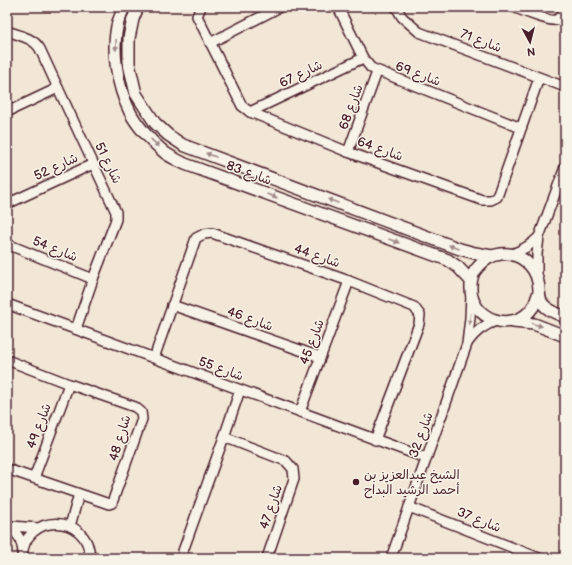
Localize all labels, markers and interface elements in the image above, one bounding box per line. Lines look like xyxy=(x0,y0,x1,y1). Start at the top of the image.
north arrow xyxy=(510,22,550,62)
street label: شارع 71 xyxy=(458,26,504,57)
one-way arrow xyxy=(113,39,119,52)
text: N xyxy=(526,44,536,58)
street label: شارع 67 xyxy=(277,57,326,92)
street label: شارع 69 xyxy=(393,58,443,91)
street label: شارع 68 xyxy=(335,82,368,132)
street label: شارع 64 xyxy=(355,133,405,166)
one-way arrow xyxy=(150,138,159,147)
street label: شارع 51 xyxy=(90,140,125,187)
street label: شارع 52 xyxy=(31,150,81,185)
one-way arrow xyxy=(205,152,217,158)
street label: شارع 83 xyxy=(224,157,274,190)
one-way arrow xyxy=(266,193,278,199)
one-way arrow xyxy=(326,198,338,204)
street label: شارع 54 xyxy=(30,233,80,266)
one-way arrow xyxy=(389,238,401,244)
street label: شارع 44 xyxy=(292,241,342,272)
one-way arrow xyxy=(448,244,460,250)
street label: شارع 46 xyxy=(225,303,275,336)
one-way arrow xyxy=(466,313,473,325)
street label: شارع 45 xyxy=(296,317,329,367)
one-way arrow xyxy=(532,322,544,328)
street label: شارع 55 xyxy=(196,354,246,385)
street label: شارع 49 xyxy=(23,401,56,451)
street label: شارع 32 xyxy=(405,410,438,460)
street label: شارع 48 xyxy=(105,413,136,463)
place label: الشيخ عبدالعزيز بن أحمد الرشيد البداح xyxy=(364,467,460,499)
marker: الشيخ عبدالعزيز بن أحمد الرشيد البداح xyxy=(351,477,361,487)
street label: شارع 47 xyxy=(256,483,287,532)
street label: شارع 37 xyxy=(454,504,503,537)

